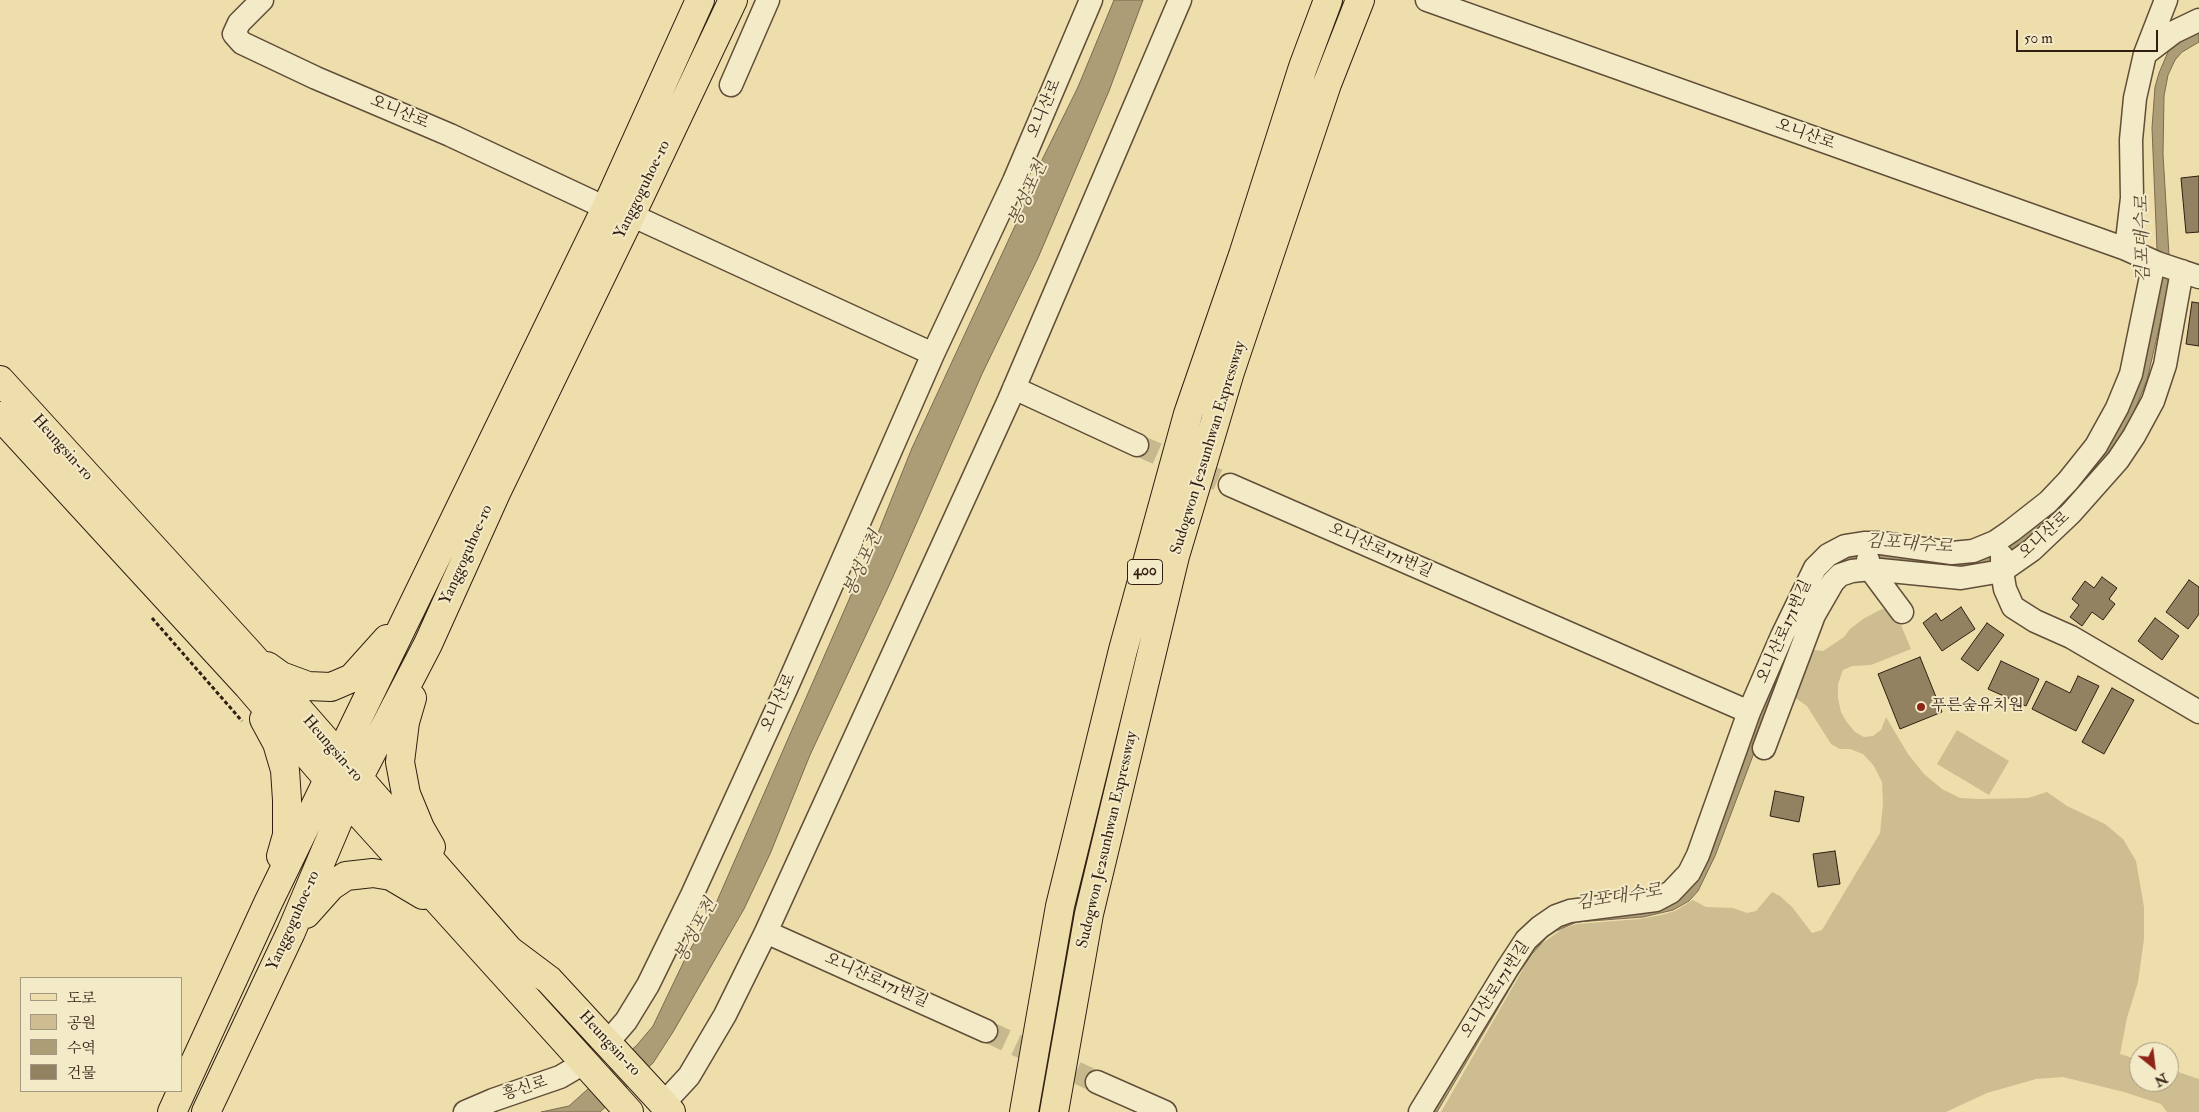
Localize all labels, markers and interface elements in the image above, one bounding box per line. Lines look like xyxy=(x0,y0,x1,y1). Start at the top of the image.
scale bar xyxy=(2019,20,2162,52)
text: 50 m xyxy=(2024,29,2053,48)
street label: 오니산로 xyxy=(1024,77,1066,141)
street label: 오니산로 xyxy=(367,92,431,134)
street label: 오니산로 xyxy=(1773,115,1837,155)
street label: Yanggoguhoe-ro xyxy=(611,138,675,242)
water label: 봉성포천 xyxy=(1005,158,1053,230)
water label: 김포대수로 xyxy=(2132,195,2156,283)
street label: Sudogwon Je2sunhwan Expressway xyxy=(1167,339,1251,557)
street label: Heungsin-ro xyxy=(27,411,97,485)
street label: Yanggoguhoe-ro xyxy=(436,502,498,608)
street label: 오니산로 xyxy=(2016,508,2074,564)
street label: 오니산로171번길 xyxy=(1325,520,1435,582)
water label: 봉성포천 xyxy=(840,528,888,600)
water label: 김포대수로 xyxy=(1865,531,1953,559)
road number: 400 xyxy=(1128,560,1162,584)
street label: 오니산로171번길 xyxy=(1754,577,1816,687)
street label: 오니산로 xyxy=(758,671,800,735)
place label: 푸른숲유치원 xyxy=(1931,697,2024,717)
marker: 푸른숲유치원 xyxy=(1915,701,1927,713)
street label: Heungsin-ro xyxy=(298,712,366,786)
street label: Sudogwon Je2sunhwan Expressway xyxy=(1074,730,1142,950)
street label: Yanggoguhoe-ro xyxy=(263,868,325,974)
water label: 김포대수로 xyxy=(1574,881,1664,915)
water label: 봉성포천 xyxy=(671,895,723,967)
street label: 오니산로171번길 xyxy=(1458,938,1534,1042)
street label: 오니산로171번길 xyxy=(821,950,931,1012)
legend xyxy=(20,977,182,1092)
text: 도로 xyxy=(67,989,96,1008)
street label: Heungsin-ro xyxy=(574,1007,644,1081)
text: 공원 xyxy=(67,1014,96,1033)
text: 수역 xyxy=(67,1039,96,1058)
north arrow xyxy=(2129,1042,2179,1092)
text: 건물 xyxy=(67,1064,96,1083)
text: N xyxy=(2151,1069,2171,1090)
street label: 흥신로 xyxy=(500,1073,550,1105)

